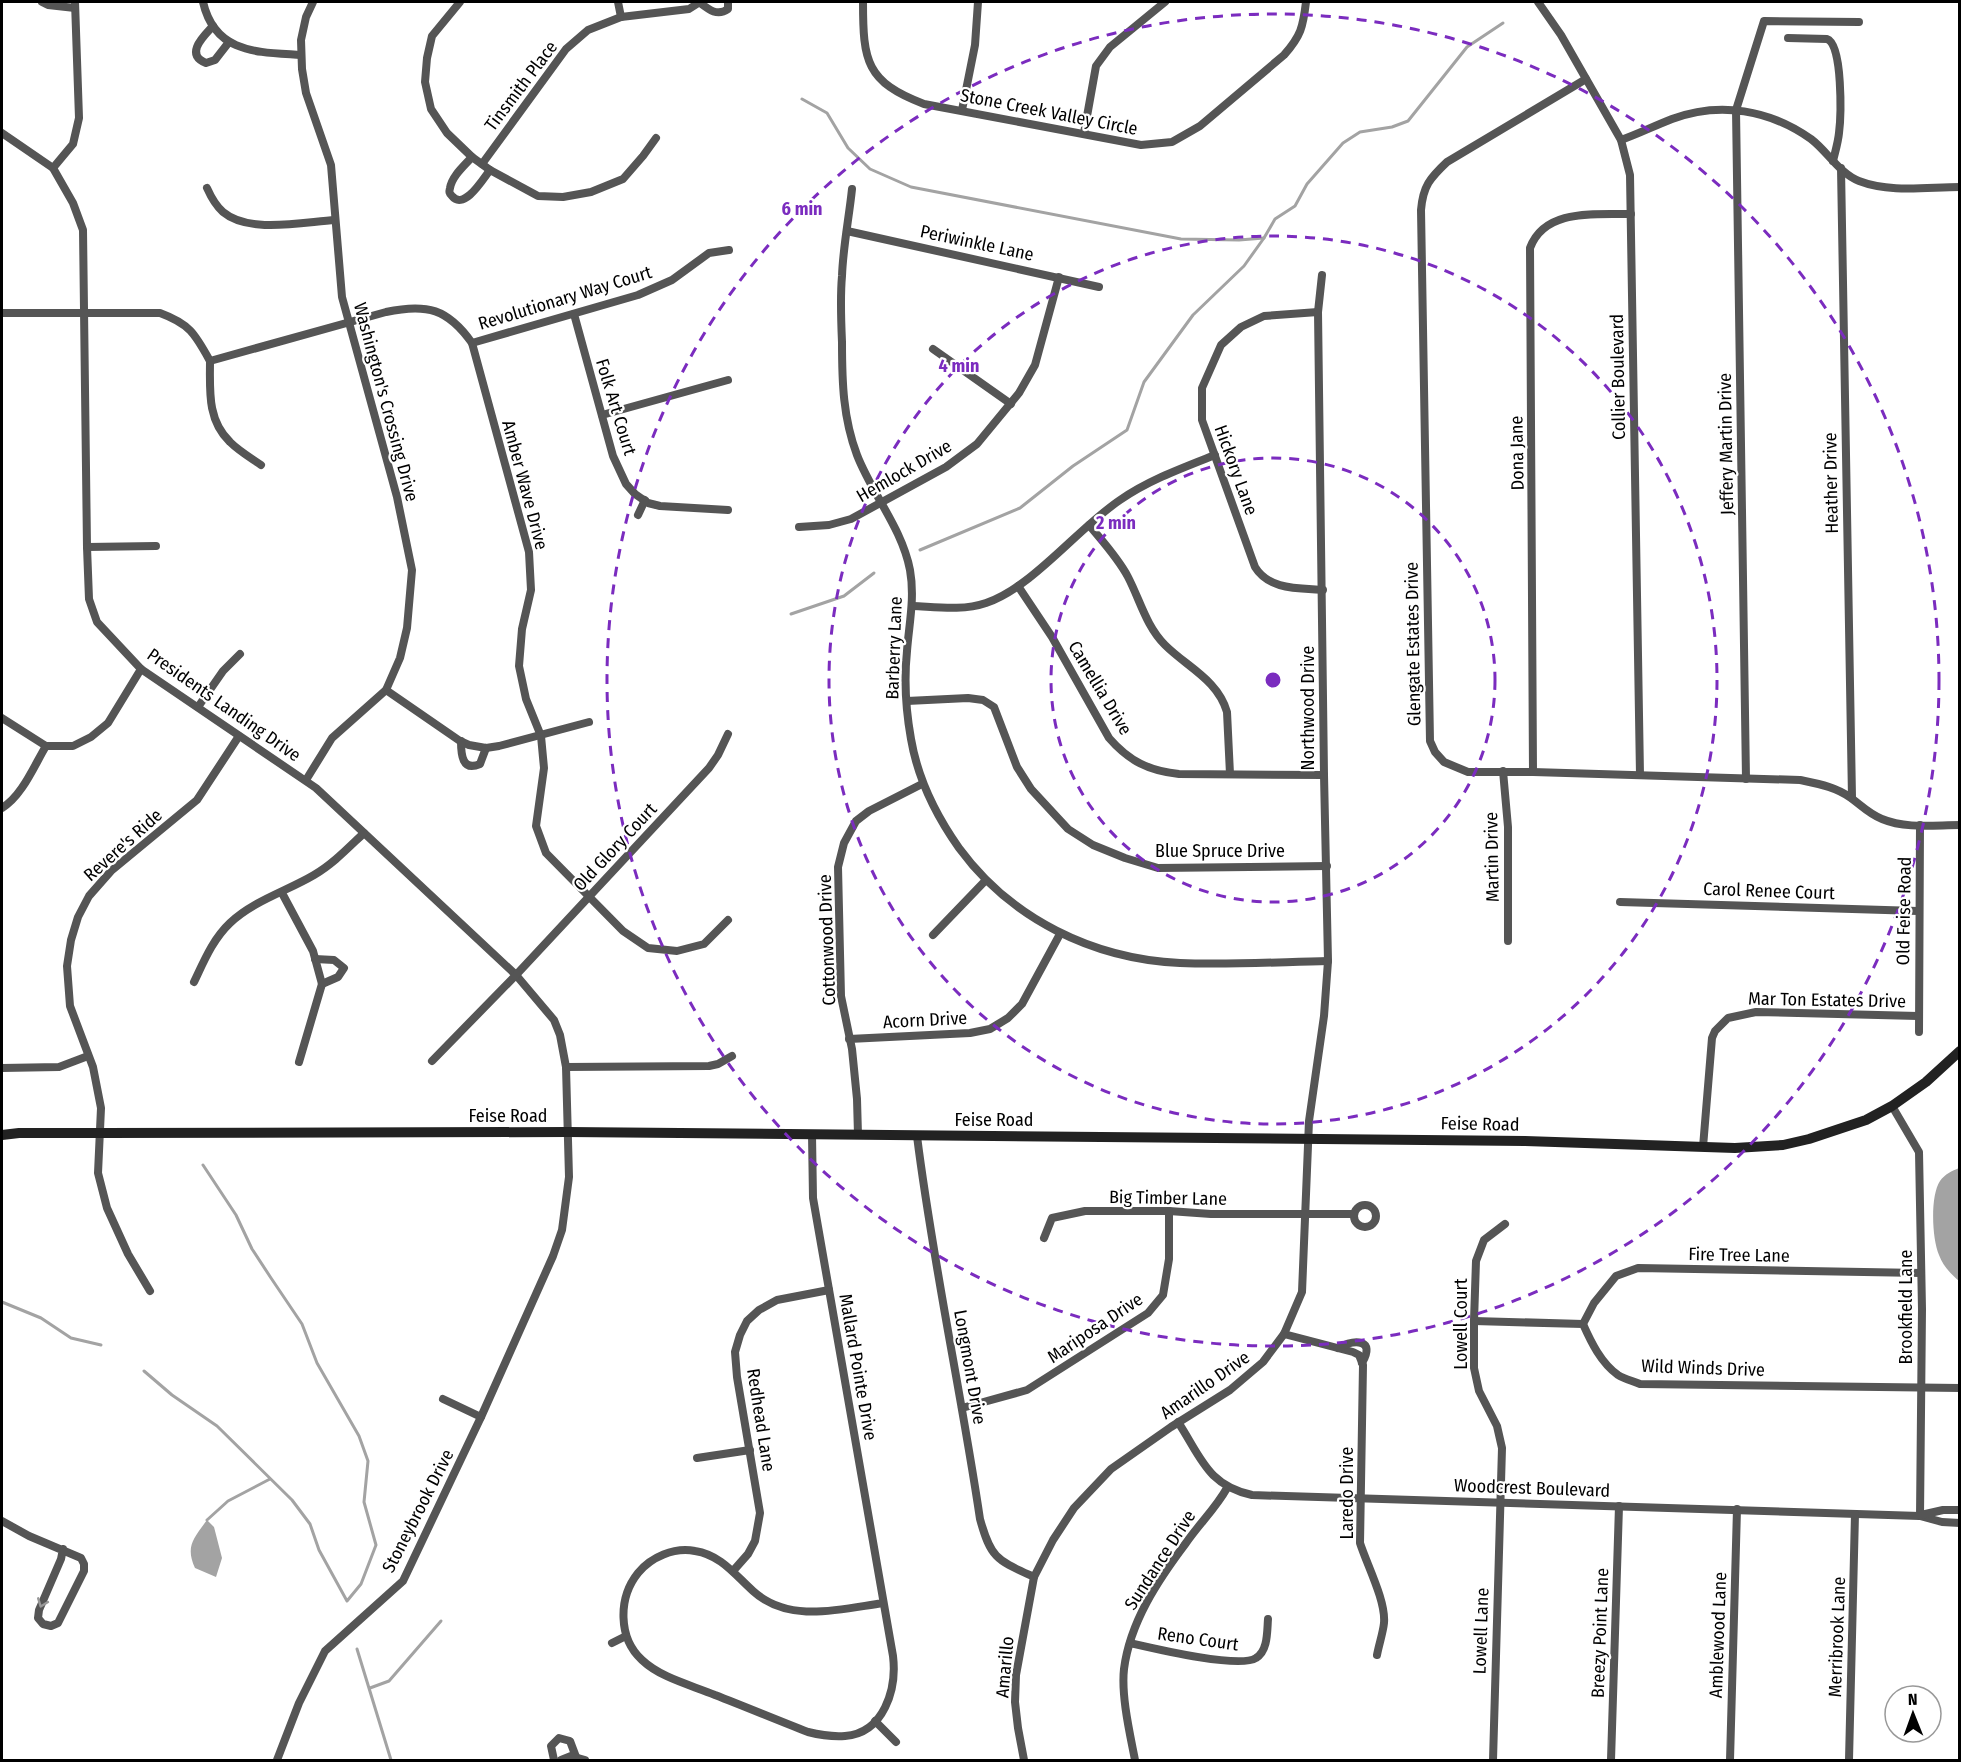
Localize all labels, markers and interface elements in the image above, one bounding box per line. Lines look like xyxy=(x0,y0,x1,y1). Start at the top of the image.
street label: Tinsmith Place xyxy=(480,37,562,135)
street label: Stone Creek Valley Circle xyxy=(959,84,1140,140)
text: 6 min xyxy=(782,198,823,220)
street label: Periwinkle Lane xyxy=(918,220,1036,266)
street label: Revolutionary Way Court xyxy=(476,261,655,335)
street label: Washington's Crossing Drive xyxy=(349,300,423,504)
street label: Collier Boulevard xyxy=(1606,314,1630,440)
text: 4 min xyxy=(939,355,979,377)
street label: Folk Art Court xyxy=(591,356,641,458)
street label: Jeffery Martin Drive xyxy=(1714,373,1738,515)
street label: Dona Jane xyxy=(1505,415,1529,490)
street label: Amber Wave Drive xyxy=(497,418,553,552)
street label: Hickory Lane xyxy=(1210,422,1263,518)
street label: Heather Drive xyxy=(1819,432,1843,534)
street label: Hemlock Drive xyxy=(853,435,956,507)
text: 2 min xyxy=(1095,512,1136,534)
street label: Glengate Estates Drive xyxy=(1401,562,1425,726)
street label: Barberry Lane xyxy=(881,596,907,700)
street label: Camellia Drive xyxy=(1063,637,1137,739)
street label: Presidents Landing Drive xyxy=(143,644,305,766)
street label: Northwood Drive xyxy=(1297,646,1319,770)
centre of rings xyxy=(1263,670,1283,690)
street label: Old Glory Court xyxy=(569,798,662,896)
street label: Revere's Ride xyxy=(79,804,167,886)
street label: Martin Drive xyxy=(1480,812,1504,902)
street label: Blue Spruce Drive xyxy=(1155,840,1285,862)
street label: Old Feise Road xyxy=(1892,856,1916,966)
street label: Cottonwood Drive xyxy=(814,874,840,1006)
street label: Carol Renee Court xyxy=(1703,878,1835,904)
street label: Mar Ton Estates Drive xyxy=(1748,988,1906,1012)
street label: Acorn Drive xyxy=(882,1007,968,1033)
street label: Feise Road xyxy=(469,1105,547,1127)
street label: Feise Road xyxy=(955,1109,1033,1131)
street label: Feise Road xyxy=(1440,1112,1520,1136)
street label: Big Timber Lane xyxy=(1109,1186,1227,1210)
street label: Fire Tree Lane xyxy=(1688,1243,1790,1267)
street label: Brookfield Lane xyxy=(1895,1249,1917,1364)
street label: Lowell Court xyxy=(1450,1278,1472,1370)
street label: Mariposa Drive xyxy=(1043,1288,1147,1368)
street label: Mallard Pointe Drive xyxy=(834,1292,882,1442)
street label: Longmont Drive xyxy=(949,1308,991,1426)
street label: Amarillo Drive xyxy=(1156,1346,1254,1424)
street label: Wild Winds Drive xyxy=(1641,1355,1765,1381)
street label: Redhead Lane xyxy=(742,1367,780,1473)
street label: Stoneybrook Drive xyxy=(377,1446,459,1576)
street label: Laredo Drive xyxy=(1336,1447,1358,1539)
street label: Woodcrest Boulevard xyxy=(1454,1474,1610,1502)
street label: Sundance Drive xyxy=(1120,1506,1200,1614)
street label: Breezy Point Lane xyxy=(1587,1567,1613,1698)
street label: Amblewood Lane xyxy=(1705,1572,1731,1698)
street label: Merribrook Lane xyxy=(1824,1576,1850,1698)
street label: Lowell Lane xyxy=(1468,1587,1494,1675)
one-way arrow xyxy=(37,1597,50,1608)
street label: Reno Court xyxy=(1156,1622,1240,1656)
street label: Amarillo xyxy=(991,1635,1019,1699)
north arrow xyxy=(1883,1684,1943,1744)
text: N xyxy=(1908,1690,1918,1709)

